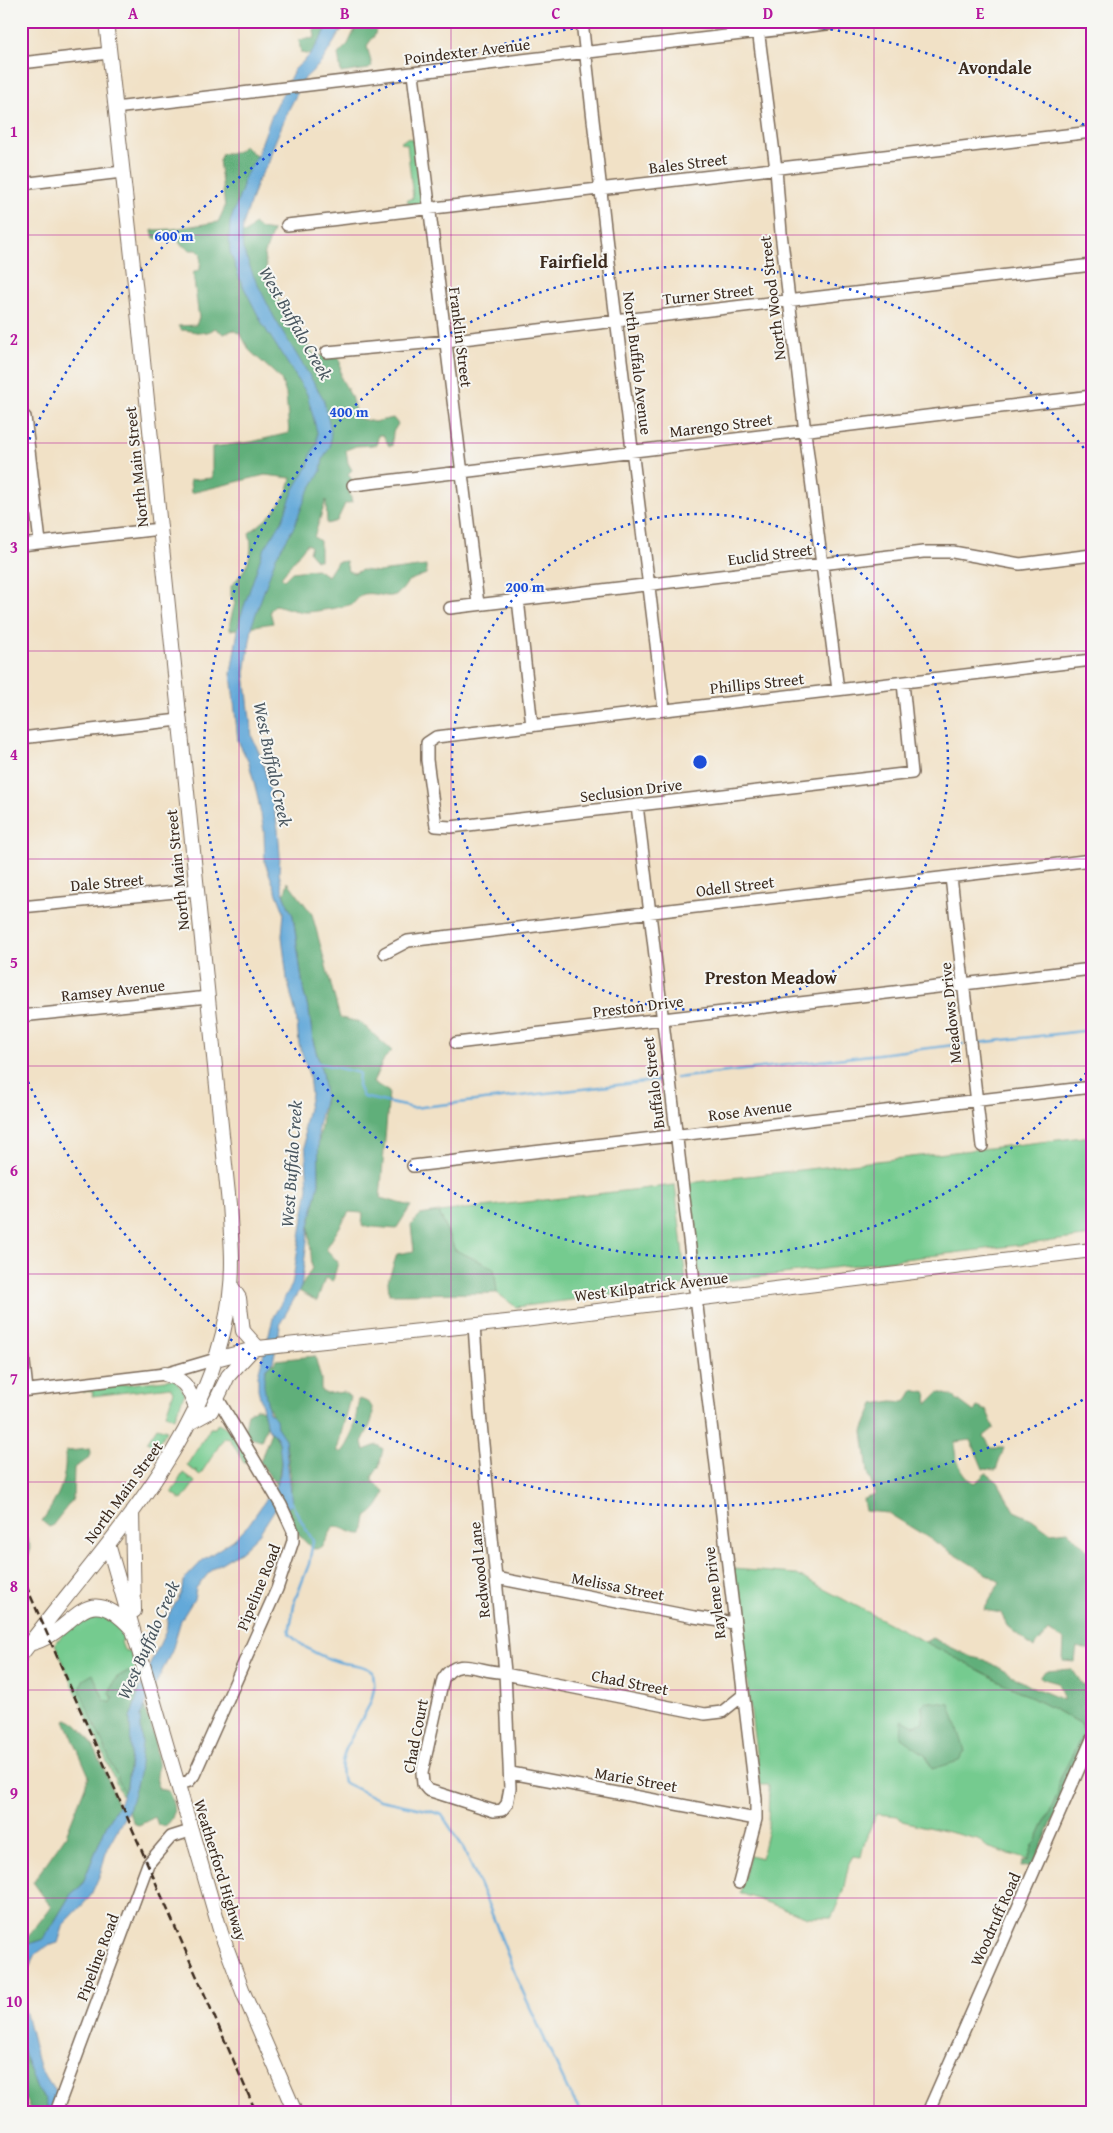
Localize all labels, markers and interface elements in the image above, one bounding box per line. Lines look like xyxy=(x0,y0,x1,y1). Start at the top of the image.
text: A xyxy=(128,1,139,25)
text: B xyxy=(340,1,350,25)
text: C xyxy=(551,1,561,25)
text: D xyxy=(763,1,773,25)
text: E xyxy=(976,1,985,25)
street label: Poindexter Avenue xyxy=(403,31,531,71)
district label: Avondale xyxy=(958,54,1032,81)
text: 1 xyxy=(10,119,18,143)
street label: Bales Street xyxy=(647,146,729,180)
text: 600 m xyxy=(154,225,194,246)
street label: North Wood Street xyxy=(752,234,792,362)
district label: Fairfield xyxy=(540,248,609,275)
water label: West Buffalo Creek xyxy=(253,261,340,385)
street label: Turner Street xyxy=(661,277,755,311)
street label: Franklin Street xyxy=(443,285,479,389)
street label: North Buffalo Avenue xyxy=(617,290,659,436)
text: 2 xyxy=(10,327,18,351)
text: 400 m xyxy=(329,401,369,422)
street label: North Main Street xyxy=(118,405,154,529)
street label: Marengo Street xyxy=(668,407,774,443)
text: 3 xyxy=(10,535,18,559)
street label: Euclid Street xyxy=(726,537,814,571)
text: 200 m xyxy=(505,576,545,597)
street label: Phillips Street xyxy=(709,666,806,700)
water label: West Buffalo Creek xyxy=(247,699,300,830)
text: 4 xyxy=(10,742,18,766)
centre of rings xyxy=(691,753,709,771)
street label: Seclusion Drive xyxy=(579,772,683,808)
street label: North Main Street xyxy=(159,808,195,932)
street label: Dale Street xyxy=(69,867,145,897)
street label: Odell Street xyxy=(694,869,776,903)
text: 5 xyxy=(10,950,18,974)
street label: Meadows Drive xyxy=(933,961,967,1065)
district label: Preston Meadow xyxy=(705,964,837,991)
street label: Ramsey Avenue xyxy=(60,973,166,1007)
street label: Preston Drive xyxy=(591,989,685,1023)
street label: Buffalo Street xyxy=(635,1035,671,1130)
street label: Rose Avenue xyxy=(707,1093,793,1127)
water label: West Buffalo Creek xyxy=(273,1099,309,1228)
text: 6 xyxy=(10,1158,18,1182)
street label: West Kilpatrick Avenue xyxy=(573,1265,729,1307)
text: 7 xyxy=(10,1366,18,1390)
street label: North Main Street xyxy=(78,1436,169,1548)
street label: Redwood Lane xyxy=(462,1521,496,1619)
street label: Pipeline Road xyxy=(230,1540,286,1634)
street label: Raylene Drive xyxy=(696,1546,732,1640)
street label: Melissa Street xyxy=(570,1565,667,1607)
text: 8 xyxy=(10,1574,18,1598)
water label: West Buffalo Creek xyxy=(110,1576,187,1704)
street label: Chad Street xyxy=(590,1663,671,1701)
street label: Chad Court xyxy=(396,1697,434,1775)
street label: Marie Street xyxy=(593,1760,679,1798)
text: 9 xyxy=(10,1781,18,1805)
street label: Weatherford Highway xyxy=(188,1796,254,1944)
street label: Woodruff Road xyxy=(964,1868,1027,1970)
street label: Pipeline Road xyxy=(69,1909,125,2004)
text: 10 xyxy=(6,1989,22,2013)

